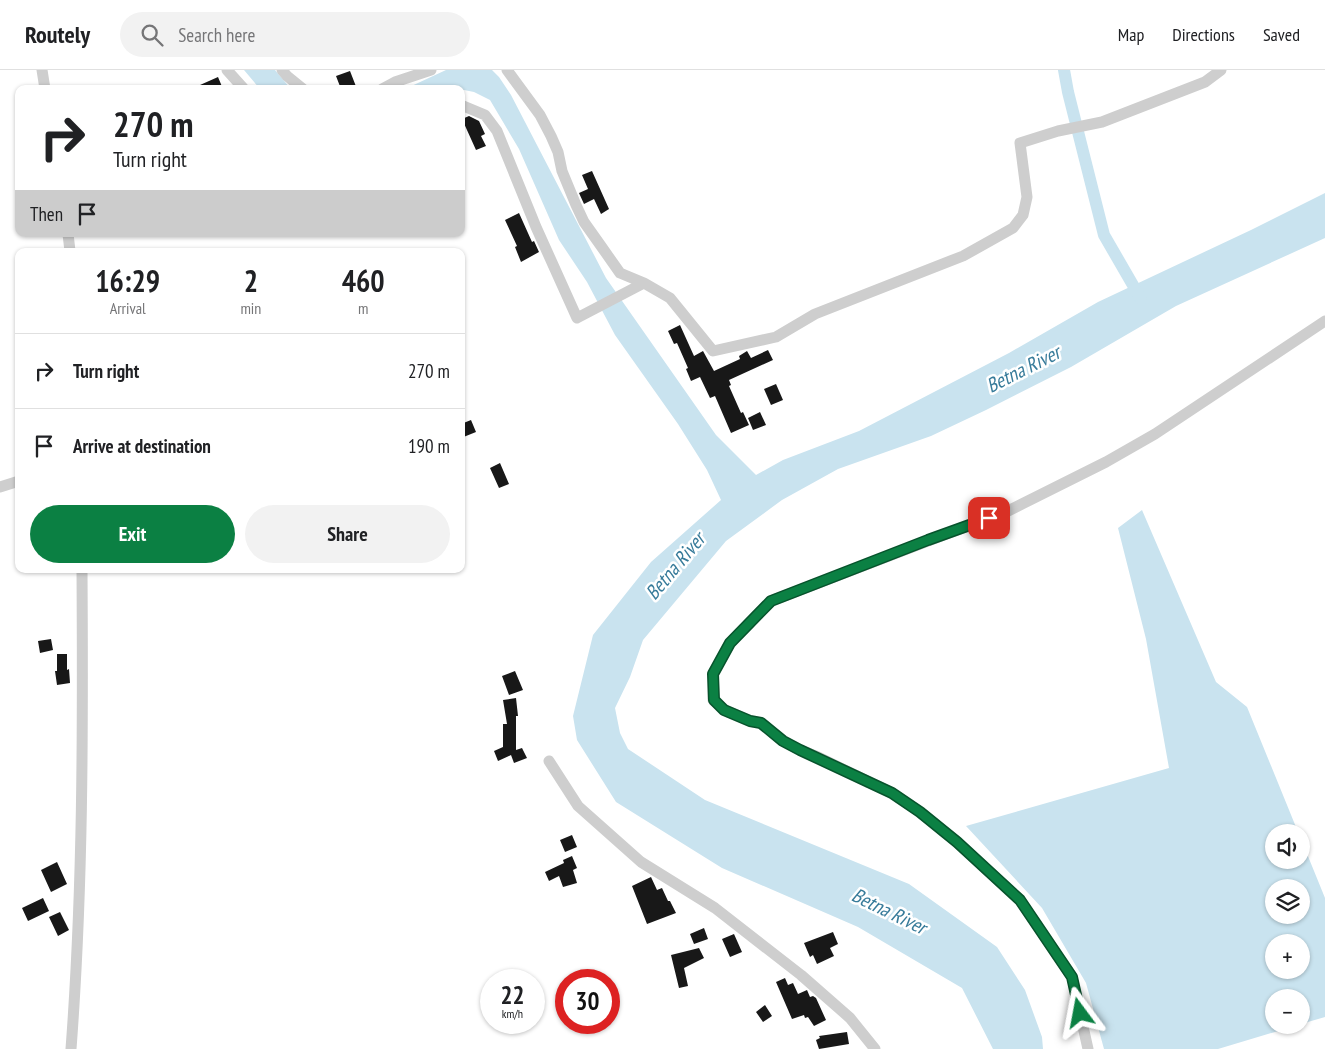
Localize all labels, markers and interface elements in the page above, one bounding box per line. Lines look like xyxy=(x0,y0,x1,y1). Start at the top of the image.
search box xyxy=(120,12,470,57)
text: Routely xyxy=(25,19,90,50)
icon: search xyxy=(138,21,166,49)
text: Search here xyxy=(178,23,255,47)
text: Map xyxy=(1118,23,1144,46)
text: Directions xyxy=(1172,23,1235,46)
text: Saved xyxy=(1263,23,1300,46)
text: 270 m xyxy=(113,101,194,147)
icon: right xyxy=(30,105,95,170)
text: Turn right xyxy=(113,145,187,173)
icon: arrive xyxy=(73,200,101,228)
text: Then xyxy=(30,202,63,226)
text: 16:29 xyxy=(95,261,160,300)
text: 2 xyxy=(244,261,258,300)
text: 460 xyxy=(342,261,385,300)
text: Arrival xyxy=(110,298,146,318)
text: min xyxy=(240,298,261,318)
text: m xyxy=(358,298,368,318)
water label: Betna River xyxy=(982,338,1067,399)
icon: right xyxy=(30,357,58,385)
text: Turn right xyxy=(73,359,139,383)
text: 270 m xyxy=(408,359,450,383)
icon: arrive xyxy=(30,432,58,460)
text: Arrive at destination xyxy=(73,434,211,458)
text: 190 m xyxy=(408,434,450,458)
pin xyxy=(968,497,1010,539)
icon: arrive xyxy=(975,504,1003,532)
button: Exit xyxy=(30,505,235,563)
button: Share xyxy=(245,505,450,563)
water label: Betna River xyxy=(639,525,712,605)
map controls xyxy=(1265,824,1310,1034)
button: sound xyxy=(1265,824,1310,869)
button: layers xyxy=(1265,879,1310,924)
water label: Betna River xyxy=(848,882,933,941)
button: + xyxy=(1265,934,1310,979)
speed limit sign: 30 xyxy=(555,969,620,1034)
text: 22 xyxy=(501,979,524,1011)
position arrow xyxy=(1053,986,1105,1038)
button: − xyxy=(1265,989,1310,1034)
text: km/h xyxy=(502,1006,523,1021)

